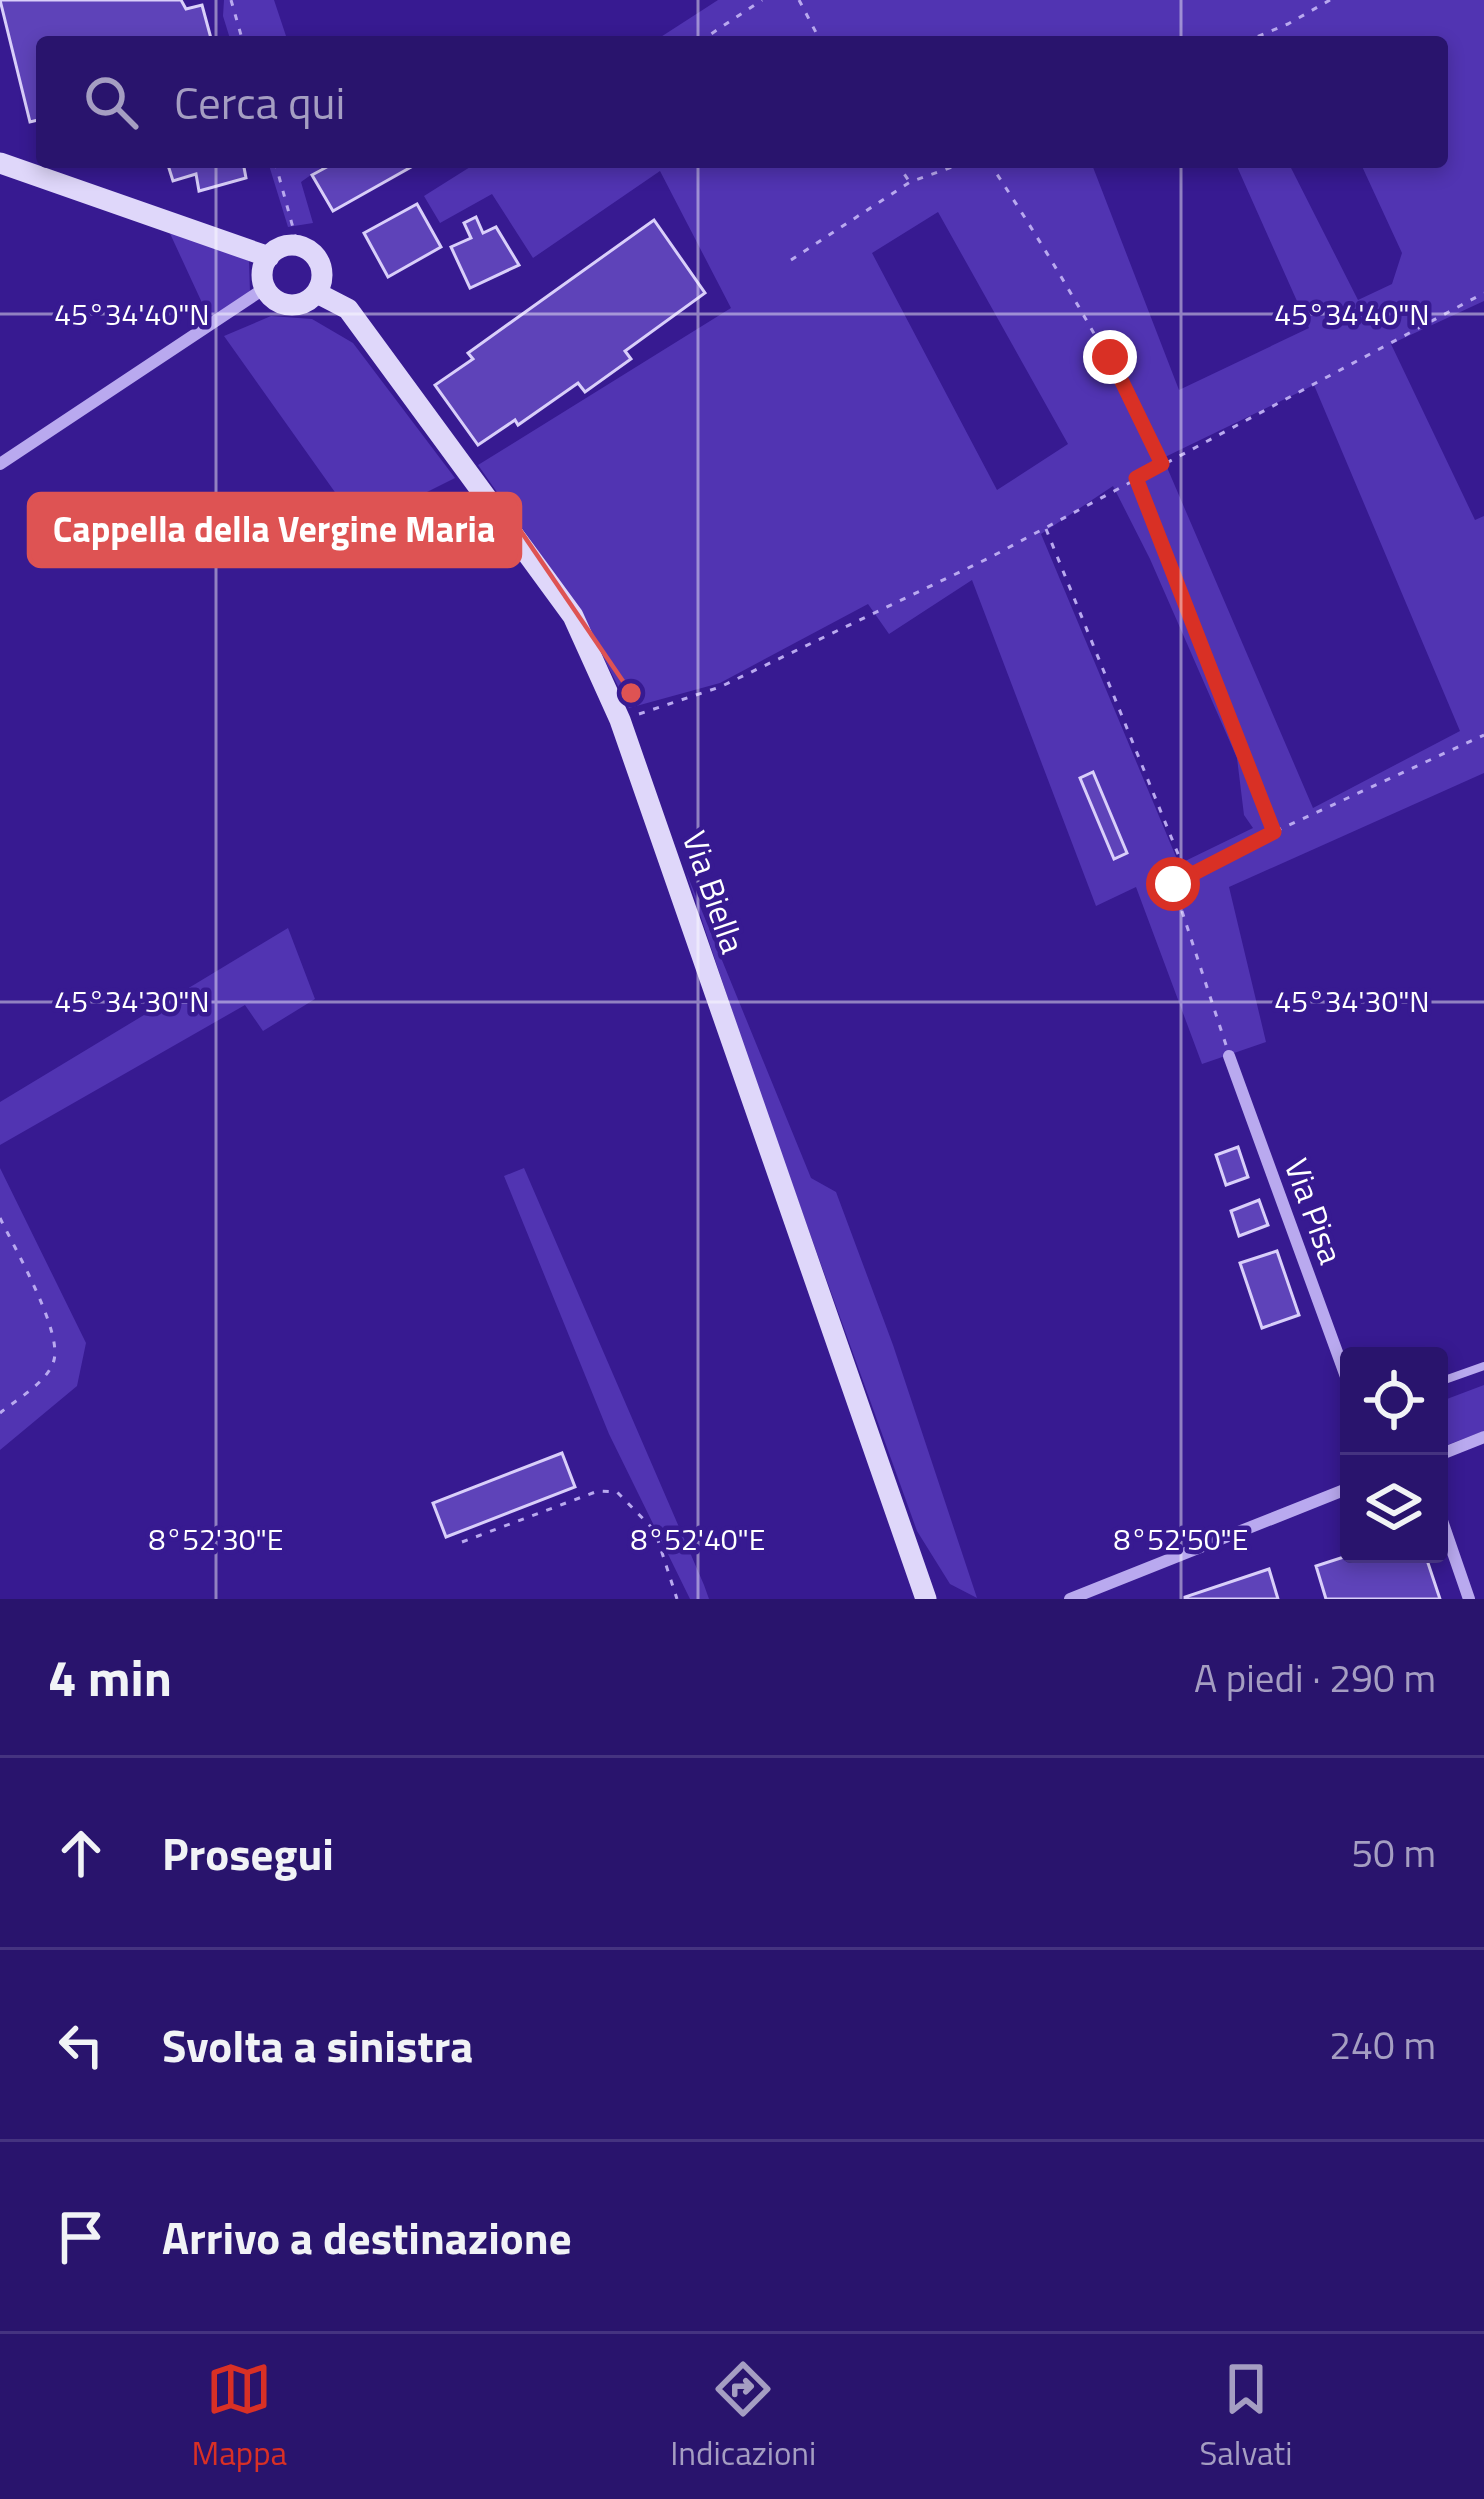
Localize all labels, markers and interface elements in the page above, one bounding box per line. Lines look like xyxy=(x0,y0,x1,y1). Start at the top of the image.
search box xyxy=(36,36,1448,168)
text: Cerca qui xyxy=(174,68,345,136)
icon: search xyxy=(78,69,144,135)
text: 45°34'40"N xyxy=(54,291,210,337)
text: 45°34'40"N xyxy=(1274,291,1430,337)
route end xyxy=(1083,330,1137,384)
callout: Cappella della Vergine Maria xyxy=(29,494,520,566)
text: Cappella della Vergine Maria xyxy=(53,501,495,556)
street label: Via Biella xyxy=(670,824,758,960)
route start xyxy=(1146,857,1200,911)
text: 45°34'30"N xyxy=(54,978,210,1024)
text: 45°34'30"N xyxy=(1274,978,1430,1024)
street label: Via Pisa xyxy=(1272,1151,1356,1271)
map controls xyxy=(1340,1347,1448,1563)
button: locate xyxy=(1340,1347,1448,1455)
button: layers xyxy=(1340,1455,1448,1563)
text: 8°52'30"E xyxy=(149,1516,283,1562)
text: 8°52'40"E xyxy=(631,1516,765,1562)
text: 8°52'50"E xyxy=(1114,1516,1248,1562)
text: 4 min xyxy=(48,1638,172,1716)
text: A piedi · 290 m xyxy=(1194,1648,1436,1707)
text: Prosegui xyxy=(162,1819,334,1887)
icon: ahead xyxy=(48,1820,114,1886)
text: 50 m xyxy=(1351,1823,1436,1882)
text: Svolta a sinistra xyxy=(162,2011,473,2079)
icon: left xyxy=(48,2012,114,2078)
text: 240 m xyxy=(1329,2015,1436,2074)
text: Arrivo a destinazione xyxy=(162,2203,572,2271)
icon: arrive xyxy=(48,2204,114,2270)
tab: Mappa xyxy=(192,2356,287,2478)
tab: Indicazioni xyxy=(670,2356,816,2478)
tab: Salvati xyxy=(1199,2356,1292,2478)

